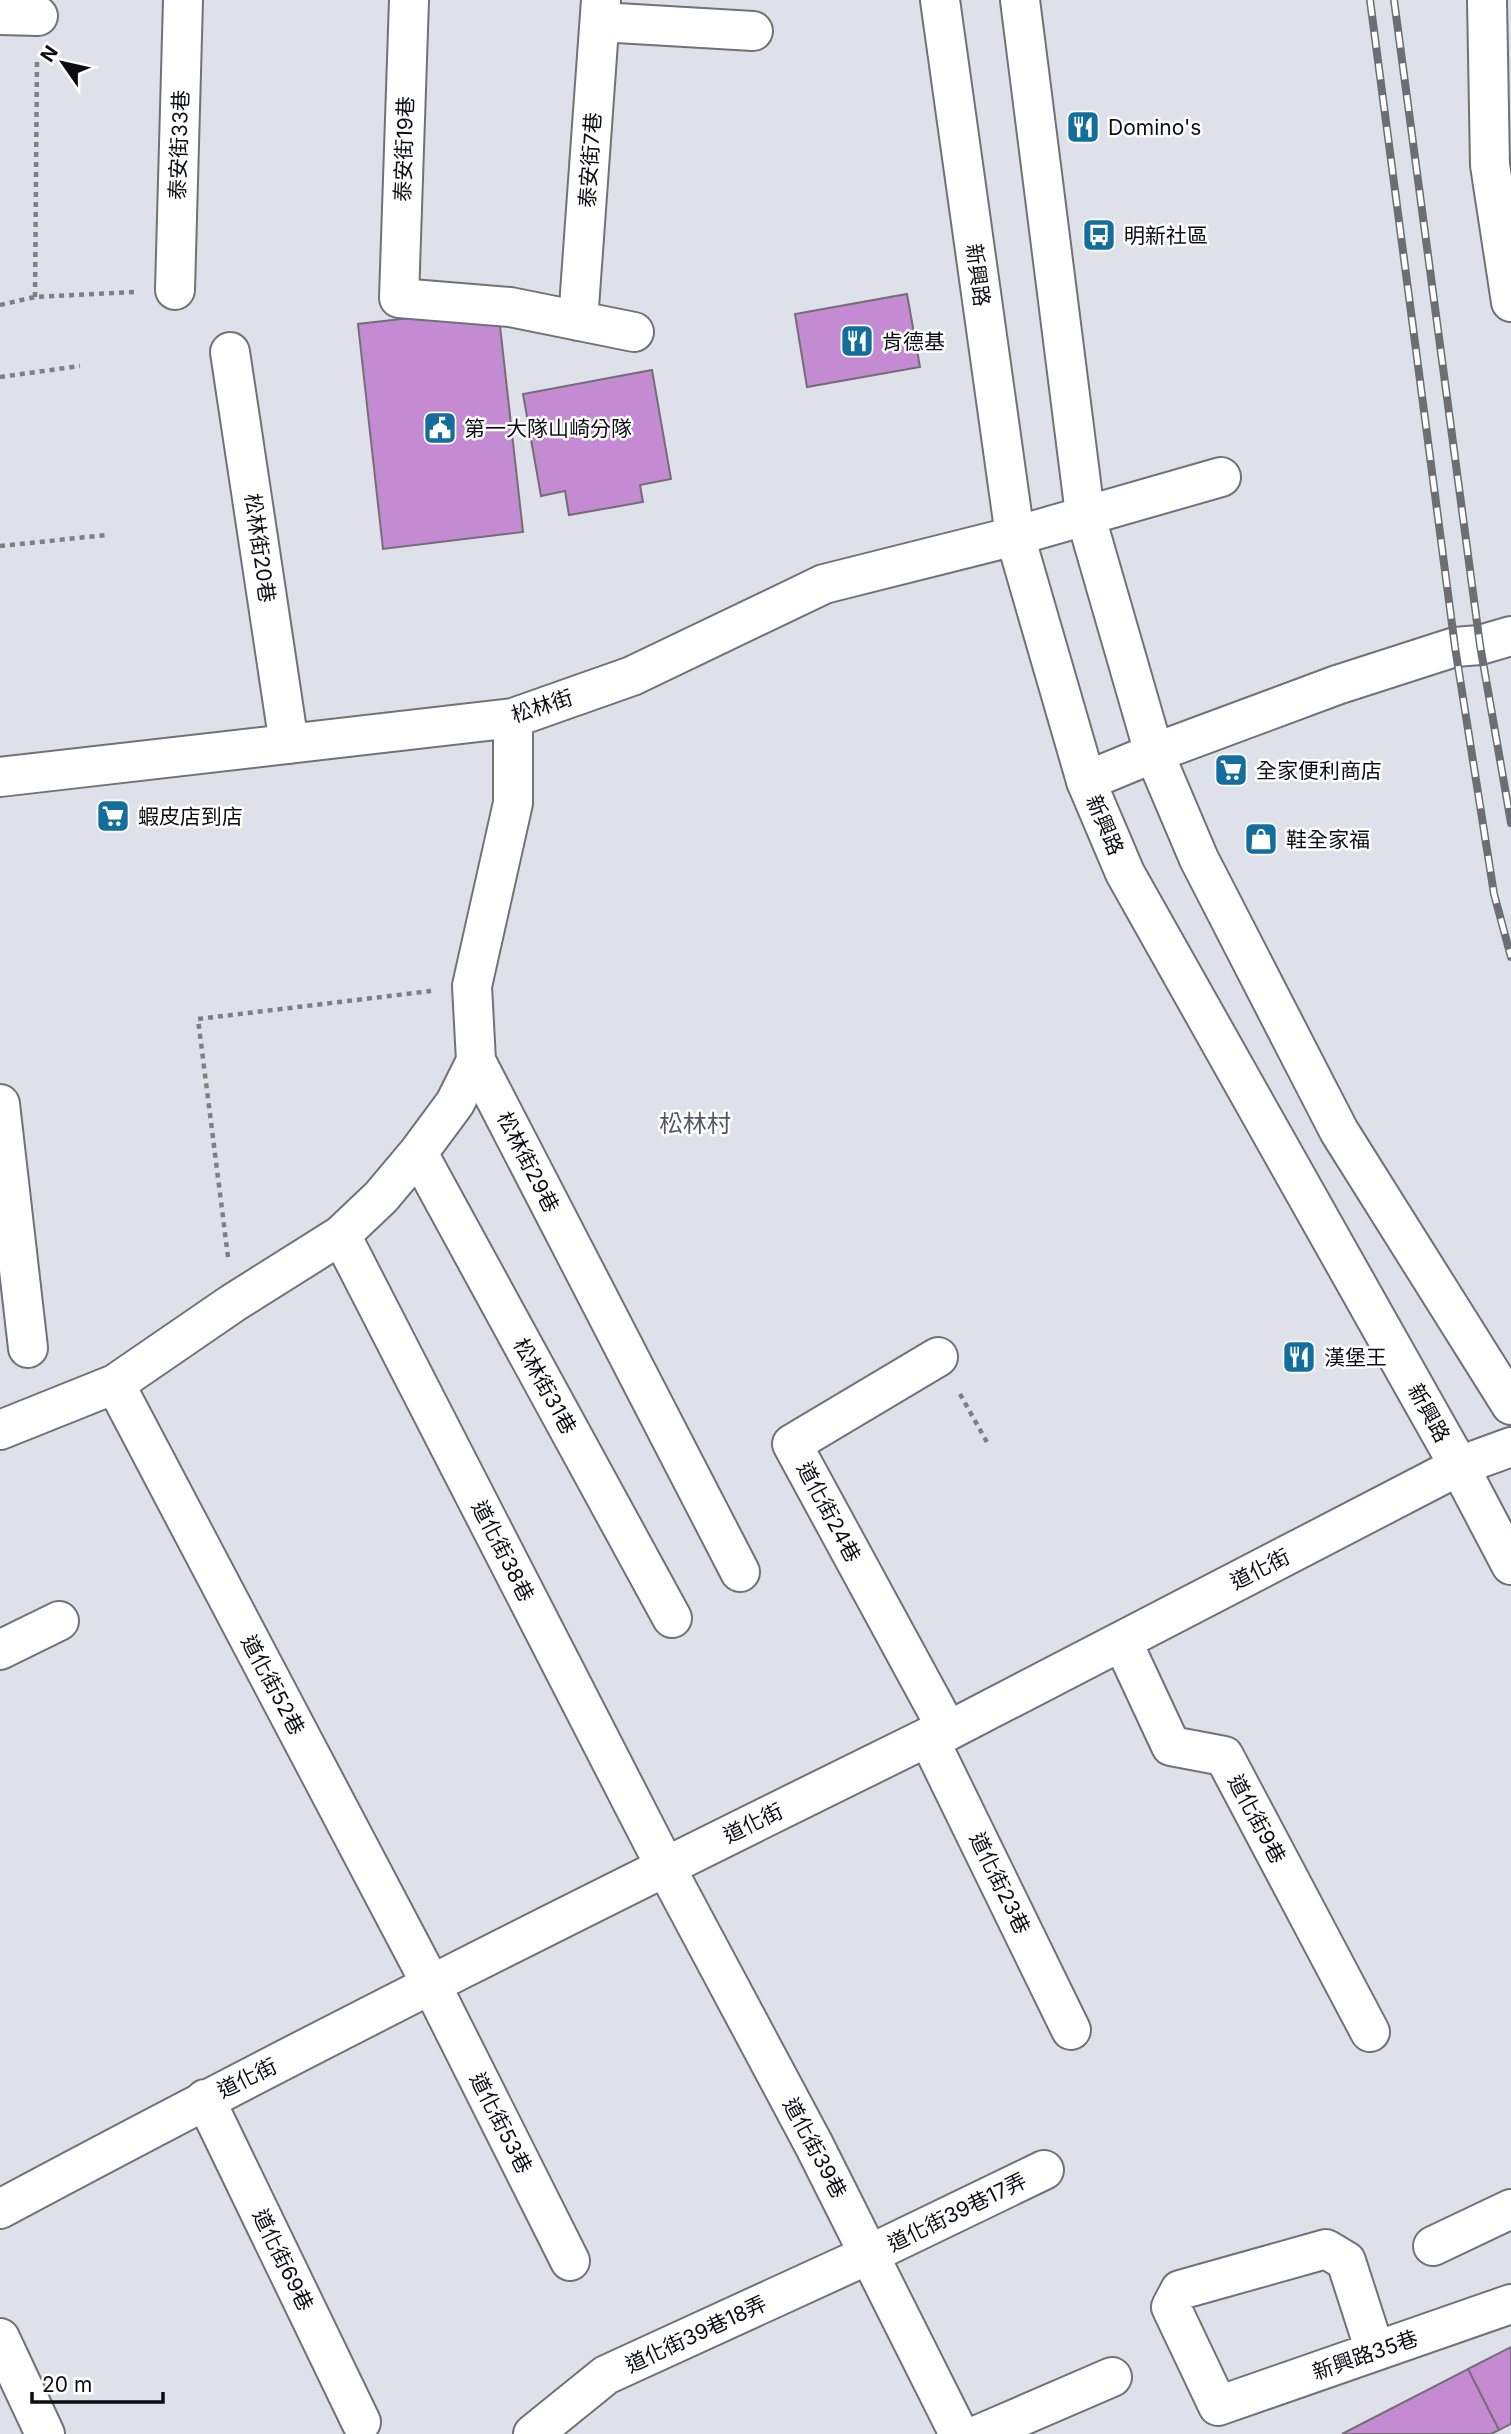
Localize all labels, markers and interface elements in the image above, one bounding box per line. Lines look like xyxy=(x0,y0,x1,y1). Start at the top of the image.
north arrow xyxy=(28,28,98,98)
text: N xyxy=(36,41,63,66)
street label: 泰安街33巷 xyxy=(165,90,193,200)
street label: 泰安街19巷 xyxy=(390,96,418,202)
restaurant icon: Domino's xyxy=(1064,108,1102,146)
street label: 泰安街7巷 xyxy=(574,111,606,209)
place label: Domino's xyxy=(1108,115,1201,140)
bus stop icon: 明新社區 xyxy=(1080,216,1118,254)
place label: 明新社區 xyxy=(1124,223,1208,248)
street label: 新興路 xyxy=(961,242,995,308)
restaurant icon: 肯德基 xyxy=(838,322,876,360)
place label: 肯德基 xyxy=(882,329,945,354)
public building icon: 第一大隊山崎分隊 xyxy=(421,409,459,447)
place label: 第一大隊山崎分隊 xyxy=(464,416,632,441)
street label: 松林街20巷 xyxy=(240,492,280,604)
street label: 松林街 xyxy=(508,684,576,728)
supermarket icon: 全家便利商店 xyxy=(1212,751,1250,789)
place label: 全家便利商店 xyxy=(1256,758,1382,783)
street label: 新興路 xyxy=(1081,791,1129,859)
supermarket icon: 蝦皮店到店 xyxy=(94,797,132,835)
place label: 蝦皮店到店 xyxy=(138,804,243,829)
shop icon: 鞋全家福 xyxy=(1242,820,1280,858)
place label: 鞋全家福 xyxy=(1286,827,1370,852)
street label: 松林街29巷 xyxy=(492,1107,564,1217)
district label: 松林村 xyxy=(659,1109,731,1138)
street label: 松林街31巷 xyxy=(508,1334,582,1438)
restaurant icon: 漢堡王 xyxy=(1280,1338,1318,1376)
place label: 漢堡王 xyxy=(1324,1345,1387,1370)
street label: 新興路 xyxy=(1403,1379,1455,1447)
street label: 道化街24巷 xyxy=(792,1458,866,1566)
street label: 道化街38巷 xyxy=(467,1496,539,1606)
street label: 道化街 xyxy=(1226,1544,1294,1594)
street label: 道化街52巷 xyxy=(236,1631,310,1739)
street label: 道化街9巷 xyxy=(1223,1770,1291,1868)
street label: 道化街 xyxy=(719,1798,787,1848)
street label: 道化街23巷 xyxy=(965,1828,1035,1938)
street label: 道化街 xyxy=(213,2053,281,2103)
street label: 道化街53巷 xyxy=(465,2068,537,2178)
street label: 道化街39巷 xyxy=(778,2094,852,2202)
street label: 道化街39巷17弄 xyxy=(883,2168,1031,2256)
street label: 道化街69巷 xyxy=(248,2205,318,2315)
street label: 道化街39巷18弄 xyxy=(622,2290,770,2378)
street label: 新興路35巷 xyxy=(1309,2325,1421,2385)
scale bar xyxy=(32,2360,163,2404)
text: 20 m xyxy=(42,2372,92,2397)

